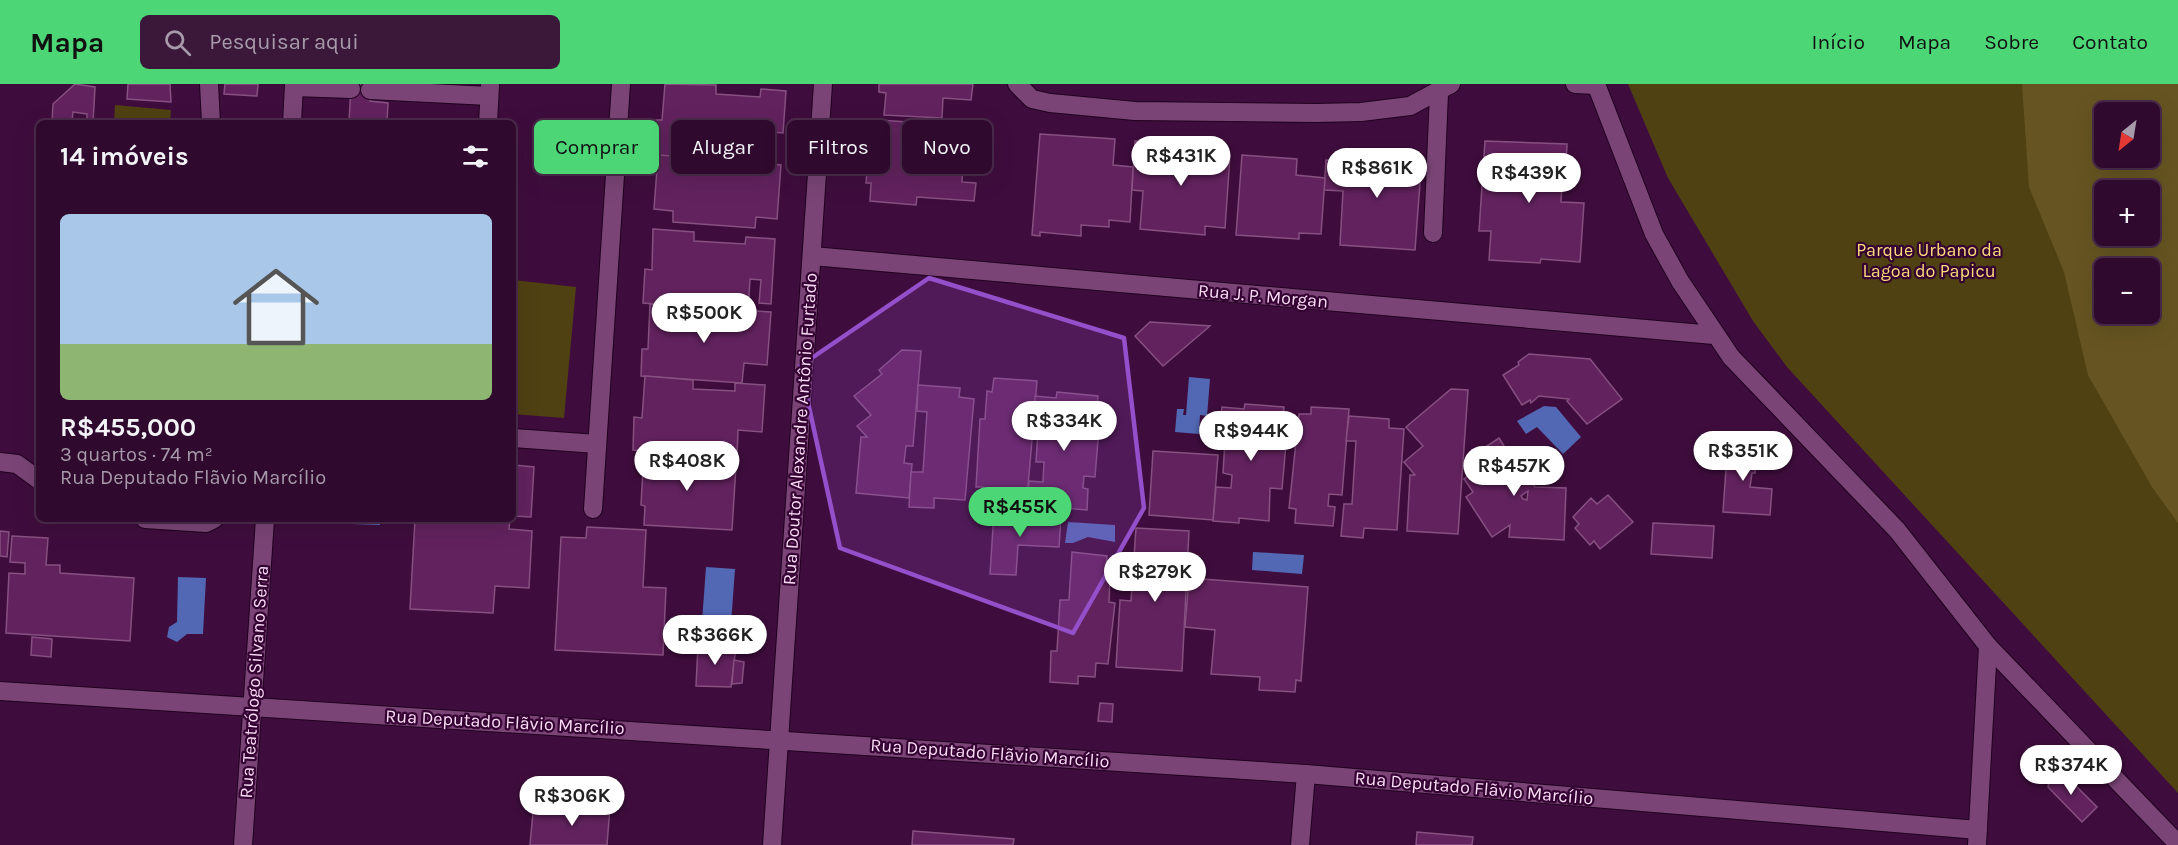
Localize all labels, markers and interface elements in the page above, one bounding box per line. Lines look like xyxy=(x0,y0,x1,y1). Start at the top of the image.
search box xyxy=(140,15,560,69)
text: Mapa xyxy=(30,26,104,59)
icon: search xyxy=(161,26,194,59)
text: Pesquisar aqui xyxy=(209,29,359,55)
text: Início xyxy=(1812,30,1865,54)
text: Mapa xyxy=(1898,30,1951,54)
text: Sobre xyxy=(1984,30,2039,54)
text: Contato xyxy=(2072,30,2148,54)
north arrow xyxy=(2094,102,2160,168)
map controls xyxy=(2094,102,2160,324)
chip: Comprar xyxy=(534,120,659,174)
chip: Alugar xyxy=(671,120,775,174)
chip: Filtros xyxy=(787,120,890,174)
chip: Novo xyxy=(902,120,992,174)
pin: R$431K xyxy=(1132,136,1230,187)
icon: filters xyxy=(459,140,492,173)
text: 14 imóveis xyxy=(60,141,189,172)
text: R$431K xyxy=(1145,144,1217,167)
pin: R$861K xyxy=(1328,148,1426,199)
pin: R$439K xyxy=(1480,153,1578,204)
text: R$861K xyxy=(1341,156,1413,179)
text: R$439K xyxy=(1491,161,1567,184)
button: + xyxy=(2094,180,2160,246)
park label: Parque Urbano da Lagoa do Papicu xyxy=(1856,239,2002,282)
icon: home xyxy=(222,253,330,361)
button: − xyxy=(2094,258,2160,324)
street label: Rua Doutor Alexandre Antônio Furtado xyxy=(778,272,822,586)
street label: Rua J. P. Morgan xyxy=(1197,279,1329,313)
pin: R$500K xyxy=(655,293,753,344)
text: R$500K xyxy=(666,301,742,324)
pin: R$334K xyxy=(1015,401,1113,452)
text: R$334K xyxy=(1026,409,1102,432)
pin: R$944K xyxy=(1202,411,1300,462)
text: R$455,000 xyxy=(60,412,196,443)
text: R$944K xyxy=(1213,419,1289,442)
pin: R$351K xyxy=(1694,431,1792,482)
text: R$351K xyxy=(1708,439,1778,462)
pin: R$408K xyxy=(638,441,736,492)
text: 3 quartos · 74 m² xyxy=(60,443,213,466)
pin: R$457K xyxy=(1465,446,1563,497)
text: R$408K xyxy=(648,449,726,472)
text: R$457K xyxy=(1477,454,1551,477)
text: Rua Deputado Flãvio Marcílio xyxy=(60,466,326,489)
pin: R$455K xyxy=(971,487,1069,538)
text: R$455K xyxy=(983,495,1057,518)
pin: R$279K xyxy=(1106,552,1204,603)
text: R$279K xyxy=(1118,560,1192,583)
street label: Rua Teatrólogo Silvano Serra xyxy=(235,565,273,799)
pin: R$366K xyxy=(666,615,764,666)
text: R$366K xyxy=(677,623,753,646)
street label: Rua Deputado Flãvio Marcílio xyxy=(385,705,625,739)
street label: Rua Deputado Flãvio Marcílio xyxy=(870,734,1110,772)
pin: R$374K xyxy=(2022,745,2120,796)
text: R$374K xyxy=(2034,753,2108,776)
street label: Rua Deputado Flãvio Marcílio xyxy=(1354,767,1594,809)
pin: R$306K xyxy=(523,776,621,827)
text: R$306K xyxy=(534,784,610,807)

